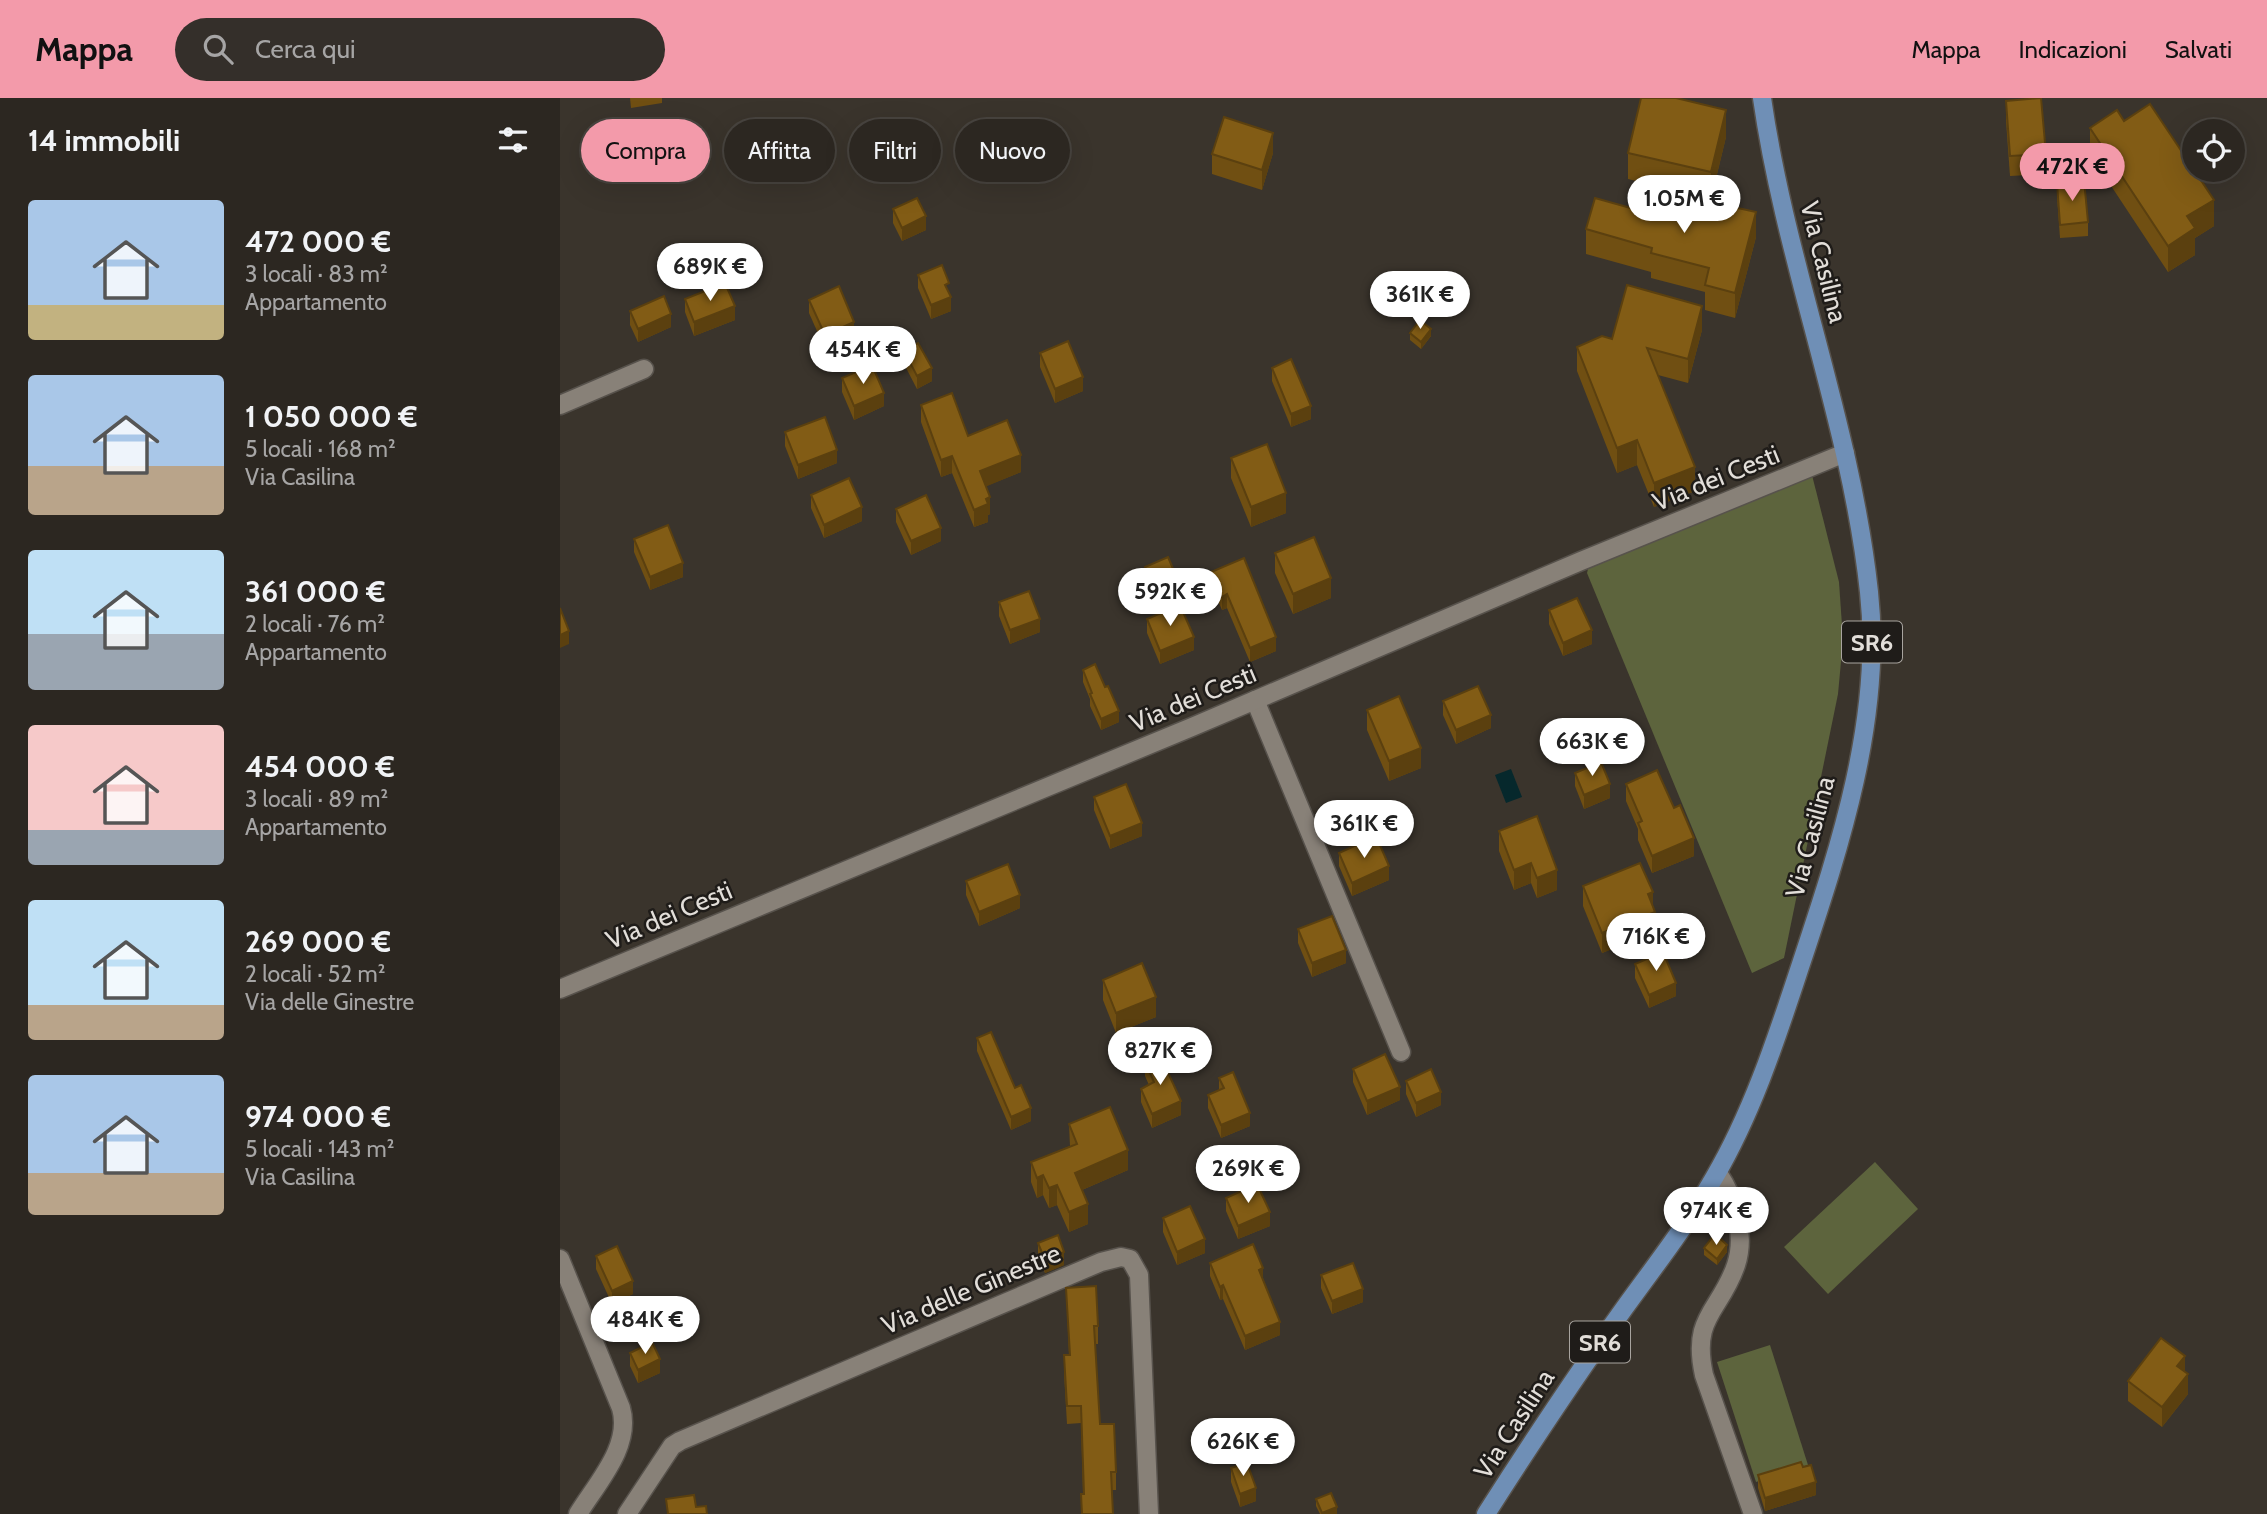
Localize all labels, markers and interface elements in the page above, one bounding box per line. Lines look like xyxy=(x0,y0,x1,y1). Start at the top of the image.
search box xyxy=(175,18,665,81)
text: Mappa xyxy=(35,29,133,69)
icon: search xyxy=(199,30,237,68)
text: Cerca qui xyxy=(255,33,356,65)
text: Mappa xyxy=(1911,35,1981,64)
text: Indicazioni xyxy=(2019,35,2127,64)
text: Salvati xyxy=(2165,35,2232,64)
chip: Compra xyxy=(581,119,710,182)
chip: Affitta xyxy=(724,119,835,182)
chip: Filtri xyxy=(849,119,941,182)
chip: Nuovo xyxy=(955,119,1070,182)
map controls xyxy=(2182,119,2245,182)
button: locate xyxy=(2182,119,2245,182)
icon: filters xyxy=(494,121,532,159)
text: 14 immobili xyxy=(28,122,180,159)
pin: 472K € xyxy=(2015,144,2129,203)
text: 472K € xyxy=(2036,152,2108,180)
pin: 1.05M € xyxy=(1619,176,1749,235)
text: 1.05M € xyxy=(1643,184,1725,212)
street label: Via Casilina xyxy=(1793,198,1855,327)
text: 472 000 € xyxy=(245,223,391,260)
icon: home xyxy=(84,228,168,312)
pin: 689K € xyxy=(653,244,767,303)
text: 689K € xyxy=(673,252,747,280)
text: 3 locali · 83 m² xyxy=(245,260,388,288)
pin: 361K € xyxy=(1363,272,1477,331)
text: 361K € xyxy=(1386,280,1454,308)
text: Appartamento xyxy=(245,288,387,316)
pin: 454K € xyxy=(806,327,920,386)
text: 454K € xyxy=(825,335,901,363)
text: 1 050 000 € xyxy=(245,398,418,435)
icon: home xyxy=(84,403,168,487)
text: 5 locali · 168 m² xyxy=(245,435,396,463)
street label: Via dei Cesti xyxy=(1648,438,1784,518)
text: Via Casilina xyxy=(245,463,355,491)
pin: 592K € xyxy=(1113,568,1227,628)
text: 361 000 € xyxy=(245,573,385,610)
text: 592K € xyxy=(1134,577,1206,605)
icon: home xyxy=(84,578,168,662)
text: 2 locali · 76 m² xyxy=(245,610,385,638)
road number: SR6 xyxy=(1842,622,1902,662)
text: Appartamento xyxy=(245,638,387,666)
street label: Via dei Cesti xyxy=(1125,657,1261,739)
pin: 663K € xyxy=(1535,718,1649,778)
text: 663K € xyxy=(1556,727,1628,755)
text: 454 000 € xyxy=(245,748,395,785)
icon: home xyxy=(84,753,168,837)
street label: Via Casilina xyxy=(1778,772,1842,901)
text: 3 locali · 89 m² xyxy=(245,785,388,813)
pin: 361K € xyxy=(1307,800,1421,860)
text: 361K € xyxy=(1330,809,1398,837)
text: Appartamento xyxy=(245,813,387,841)
street label: Via dei Cesti xyxy=(601,874,737,956)
pin: 716K € xyxy=(1599,914,1713,973)
text: 716K € xyxy=(1622,922,1690,950)
text: 269 000 € xyxy=(245,923,391,960)
icon: home xyxy=(84,928,168,1012)
text: 2 locali · 52 m² xyxy=(245,960,385,988)
text: Via delle Ginestre xyxy=(245,988,414,1016)
pin: 827K € xyxy=(1103,1028,1217,1087)
text: 827K € xyxy=(1124,1036,1196,1064)
text: 974 000 € xyxy=(245,1098,391,1135)
icon: home xyxy=(84,1103,168,1187)
text: 5 locali · 143 m² xyxy=(245,1135,394,1163)
pin: 269K € xyxy=(1191,1146,1305,1205)
text: 269K € xyxy=(1212,1154,1284,1182)
text: Via Casilina xyxy=(245,1163,355,1191)
pin: 974K € xyxy=(1659,1188,1773,1247)
text: 974K € xyxy=(1680,1196,1752,1224)
street label: Via delle Ginestre xyxy=(877,1237,1065,1341)
pin: 484K € xyxy=(588,1296,702,1356)
text: 484K € xyxy=(607,1305,683,1333)
road number: SR6 xyxy=(1570,1322,1630,1362)
street label: Via Casilina xyxy=(1467,1363,1562,1485)
pin: 626K € xyxy=(1186,1418,1300,1478)
text: 626K € xyxy=(1207,1427,1279,1455)

